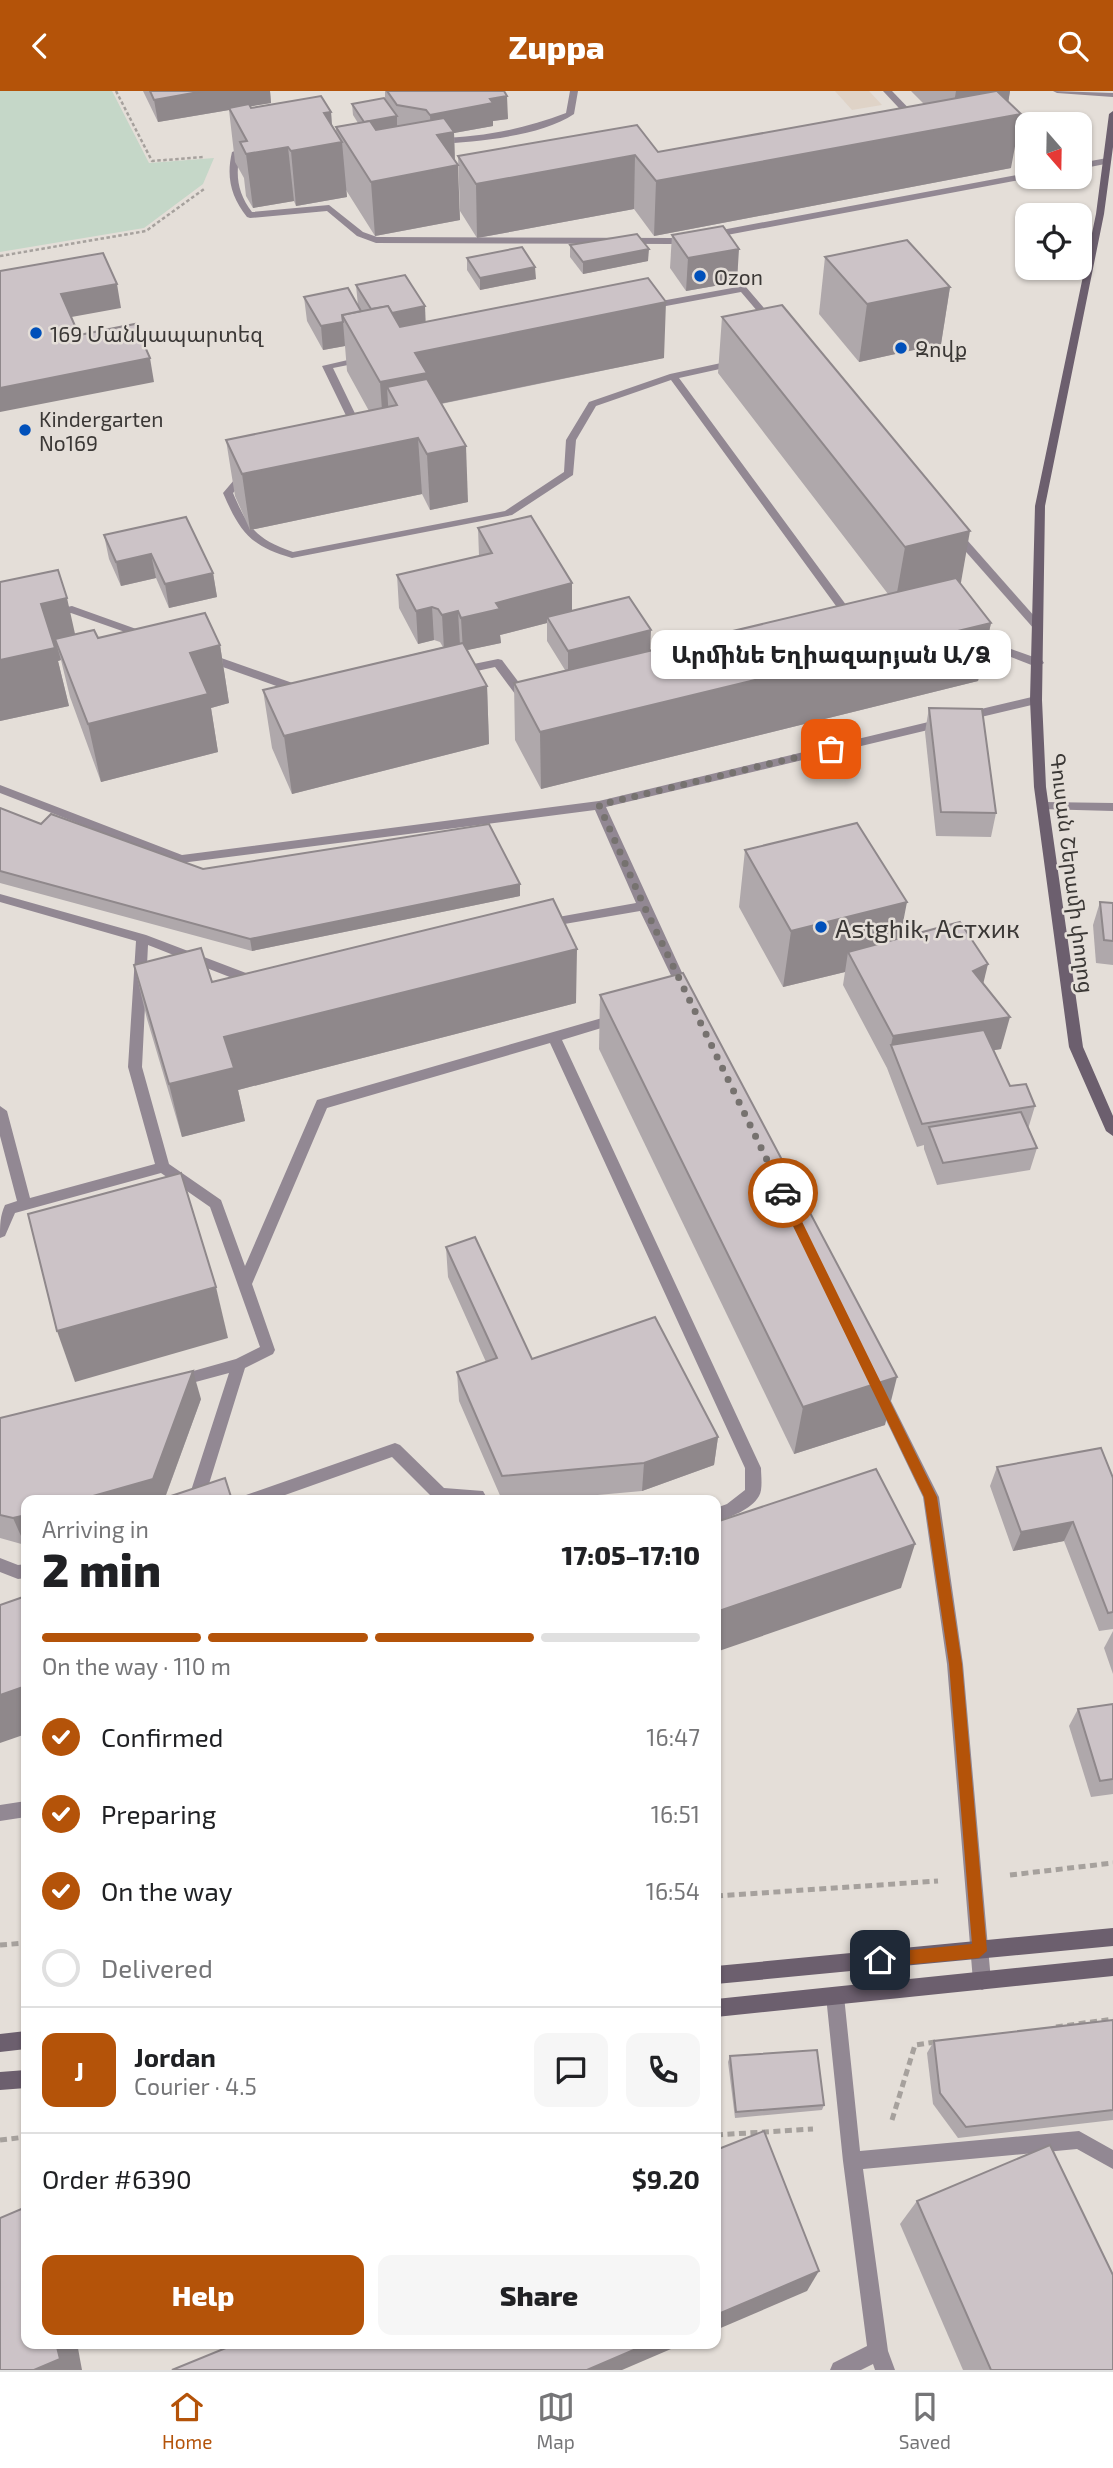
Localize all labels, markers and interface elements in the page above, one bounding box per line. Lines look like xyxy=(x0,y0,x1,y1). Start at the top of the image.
icon: back xyxy=(21,27,59,65)
text: Zuppa xyxy=(508,27,605,65)
icon: search xyxy=(1054,27,1092,65)
north arrow xyxy=(1015,112,1092,189)
map controls xyxy=(1015,112,1092,280)
button: locate xyxy=(1015,203,1092,280)
place label: Ozon xyxy=(714,264,763,289)
marker: Ozon xyxy=(692,268,708,284)
place label: 169 Մանկապարտեզ xyxy=(50,321,264,347)
marker: 169 Մանկապարտեզ xyxy=(28,325,44,341)
place label: Զովք xyxy=(915,336,967,362)
marker: Զովք xyxy=(893,340,909,356)
place label: Kindergarten No169 xyxy=(39,406,164,455)
marker: Kindergarten No169 xyxy=(17,422,33,438)
callout: Արմինե Եղիազարյան Ա/Ձ xyxy=(651,630,1011,679)
text: Արմինե Եղիազարյան Ա/Ձ xyxy=(671,640,991,668)
pin xyxy=(801,719,861,779)
icon: bag xyxy=(812,730,850,768)
street label: Գուսան Շերամի փողոց xyxy=(1045,752,1100,995)
place label: Astghik, Астхик xyxy=(835,912,1020,943)
marker: Astghik, Астхик xyxy=(813,919,829,935)
courier xyxy=(748,1158,818,1228)
icon: car xyxy=(764,1174,802,1212)
text: Arriving in xyxy=(42,1515,149,1543)
text: 17:05–17:10 xyxy=(562,1539,700,1570)
text: 2 min xyxy=(42,1541,161,1596)
text: On the way · 110 m xyxy=(42,1652,231,1680)
icon: check xyxy=(42,1718,80,1756)
text: Confirmed xyxy=(101,1721,224,1752)
text: 16:47 xyxy=(646,1723,700,1751)
icon: check xyxy=(42,1795,80,1833)
text: Preparing xyxy=(101,1798,216,1829)
text: 16:51 xyxy=(651,1800,700,1828)
icon: check xyxy=(42,1872,80,1910)
text: On the way xyxy=(101,1875,232,1906)
text: 16:54 xyxy=(646,1877,700,1905)
pin xyxy=(850,1930,910,1990)
icon: home xyxy=(861,1941,899,1979)
text: Delivered xyxy=(101,1952,213,1983)
button: chat xyxy=(534,2033,608,2107)
button: phone xyxy=(626,2033,700,2107)
text: Jordan xyxy=(134,2041,216,2072)
text: J xyxy=(74,2055,84,2086)
text: Courier · 4.5 xyxy=(134,2072,257,2100)
text: Order #6390 xyxy=(42,2163,192,2194)
text: $9.20 xyxy=(632,2163,700,2194)
button: Help xyxy=(42,2255,364,2335)
button: Share xyxy=(378,2255,700,2335)
tab: Home xyxy=(162,2388,212,2453)
tab: Map xyxy=(537,2388,575,2453)
tab: Saved xyxy=(899,2388,951,2453)

